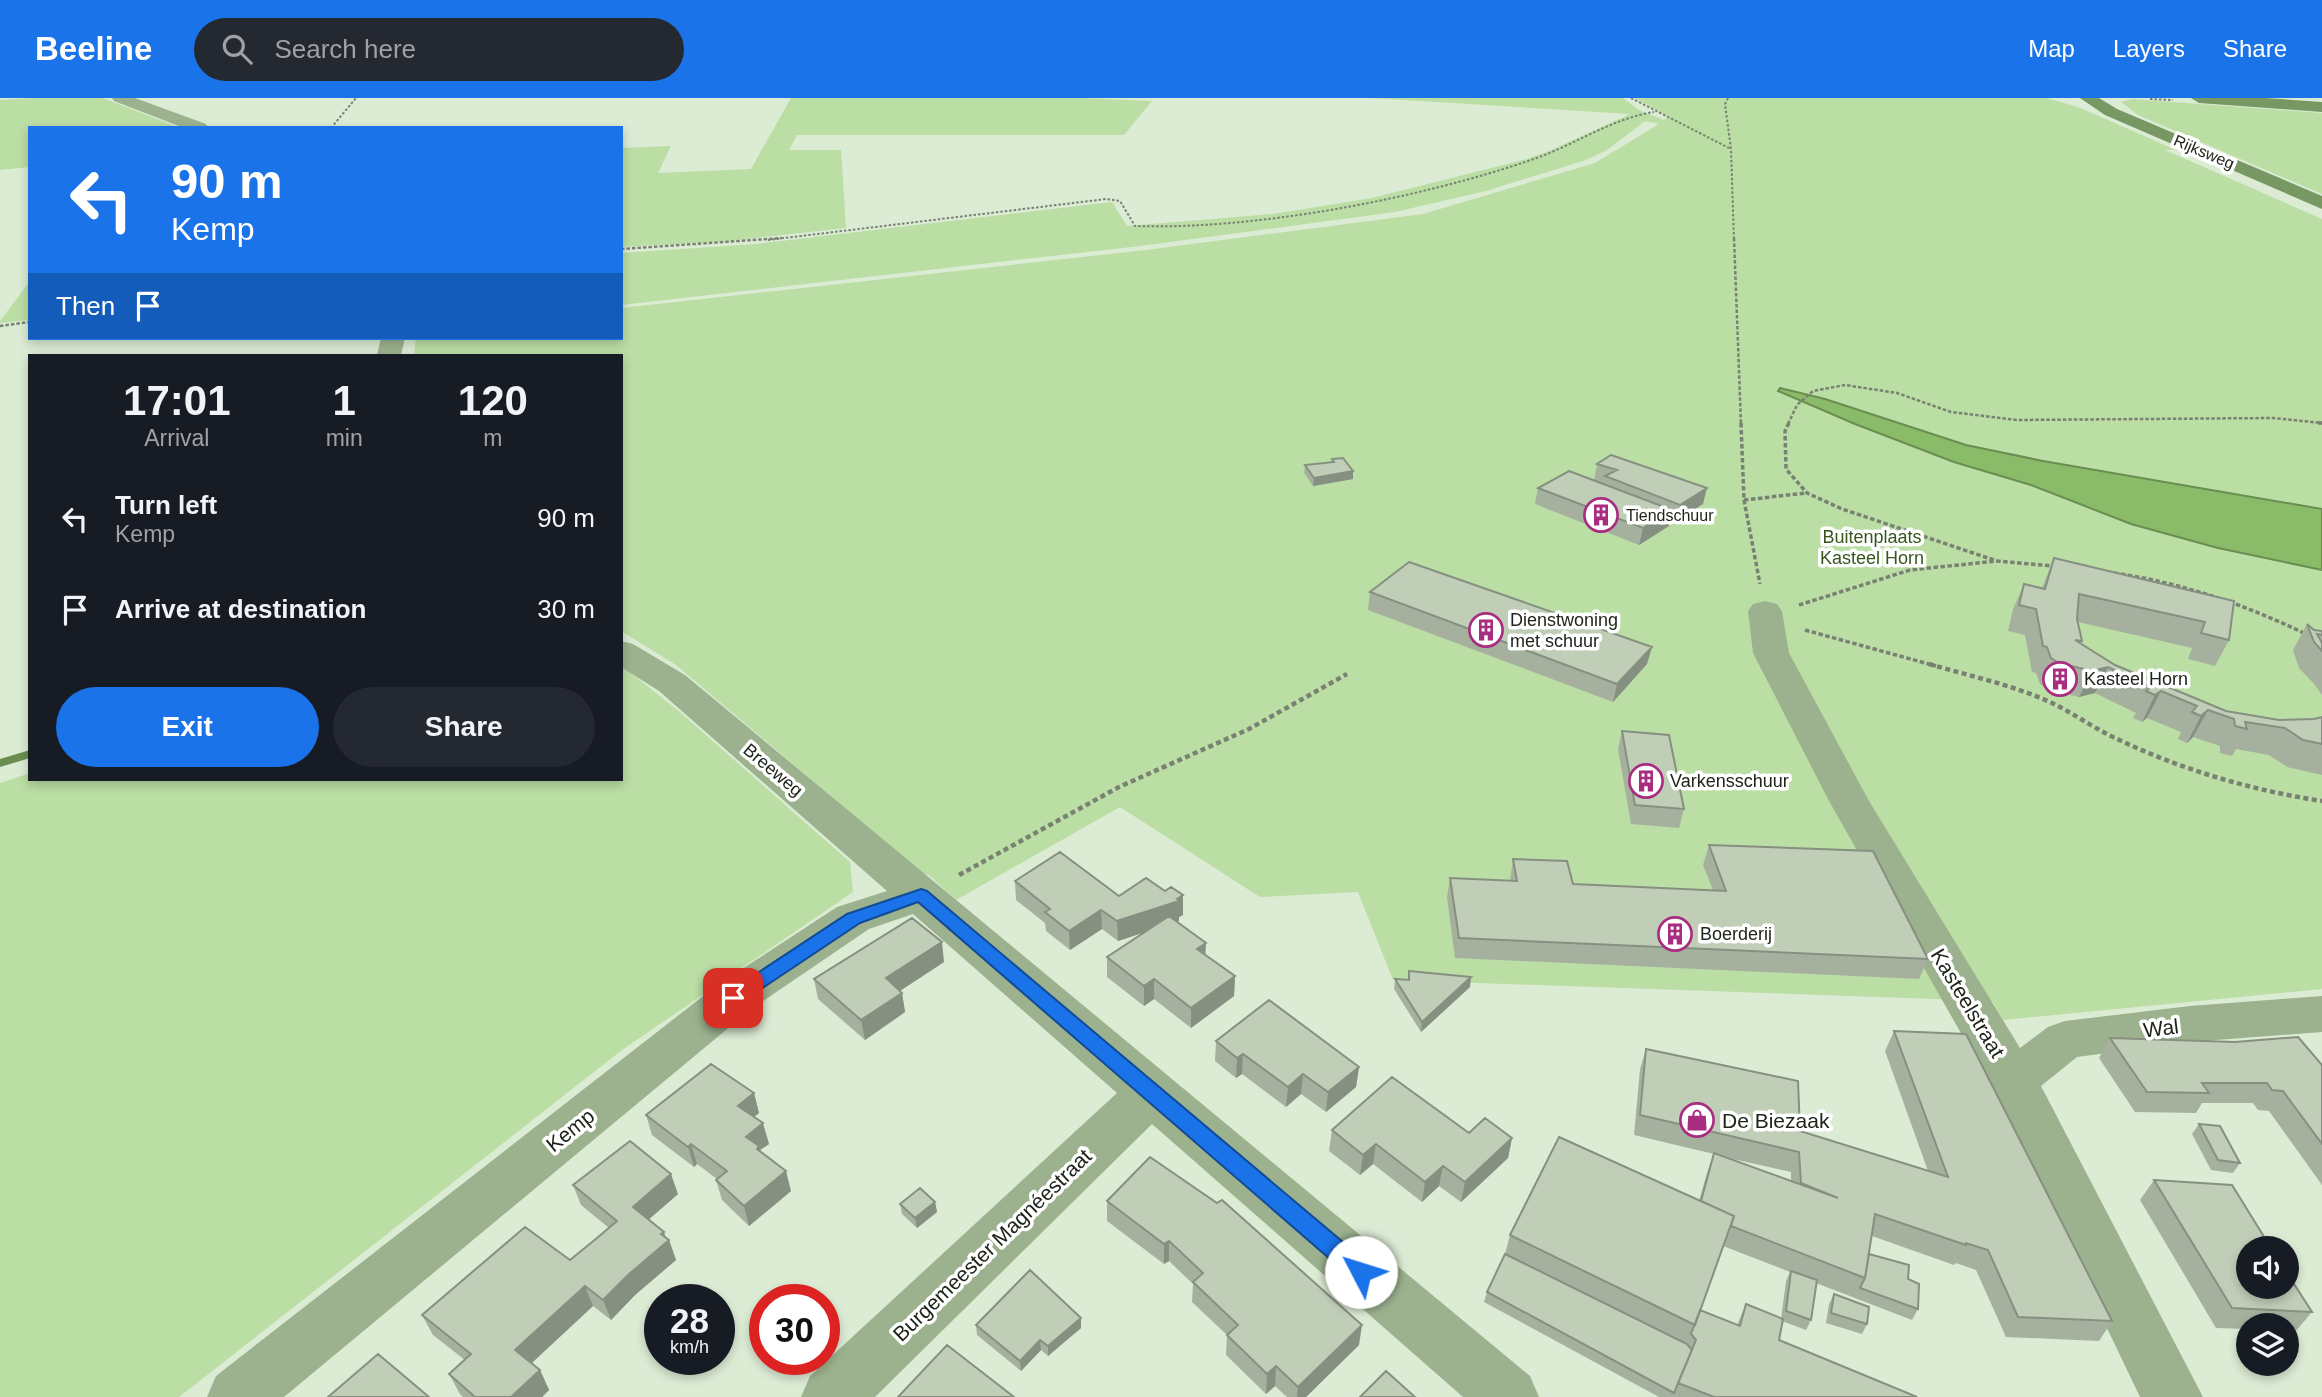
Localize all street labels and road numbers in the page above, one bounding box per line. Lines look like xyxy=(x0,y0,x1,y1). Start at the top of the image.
street label: Rijksweg xyxy=(2171,132,2237,172)
street label: Breeweg xyxy=(739,740,807,800)
street label: Kasteelstraat xyxy=(1927,945,2010,1062)
street label: Wal xyxy=(2142,1014,2180,1042)
street label: Kemp xyxy=(541,1104,599,1156)
street label: Burgemeester Magnéestraat xyxy=(888,1144,1096,1346)

